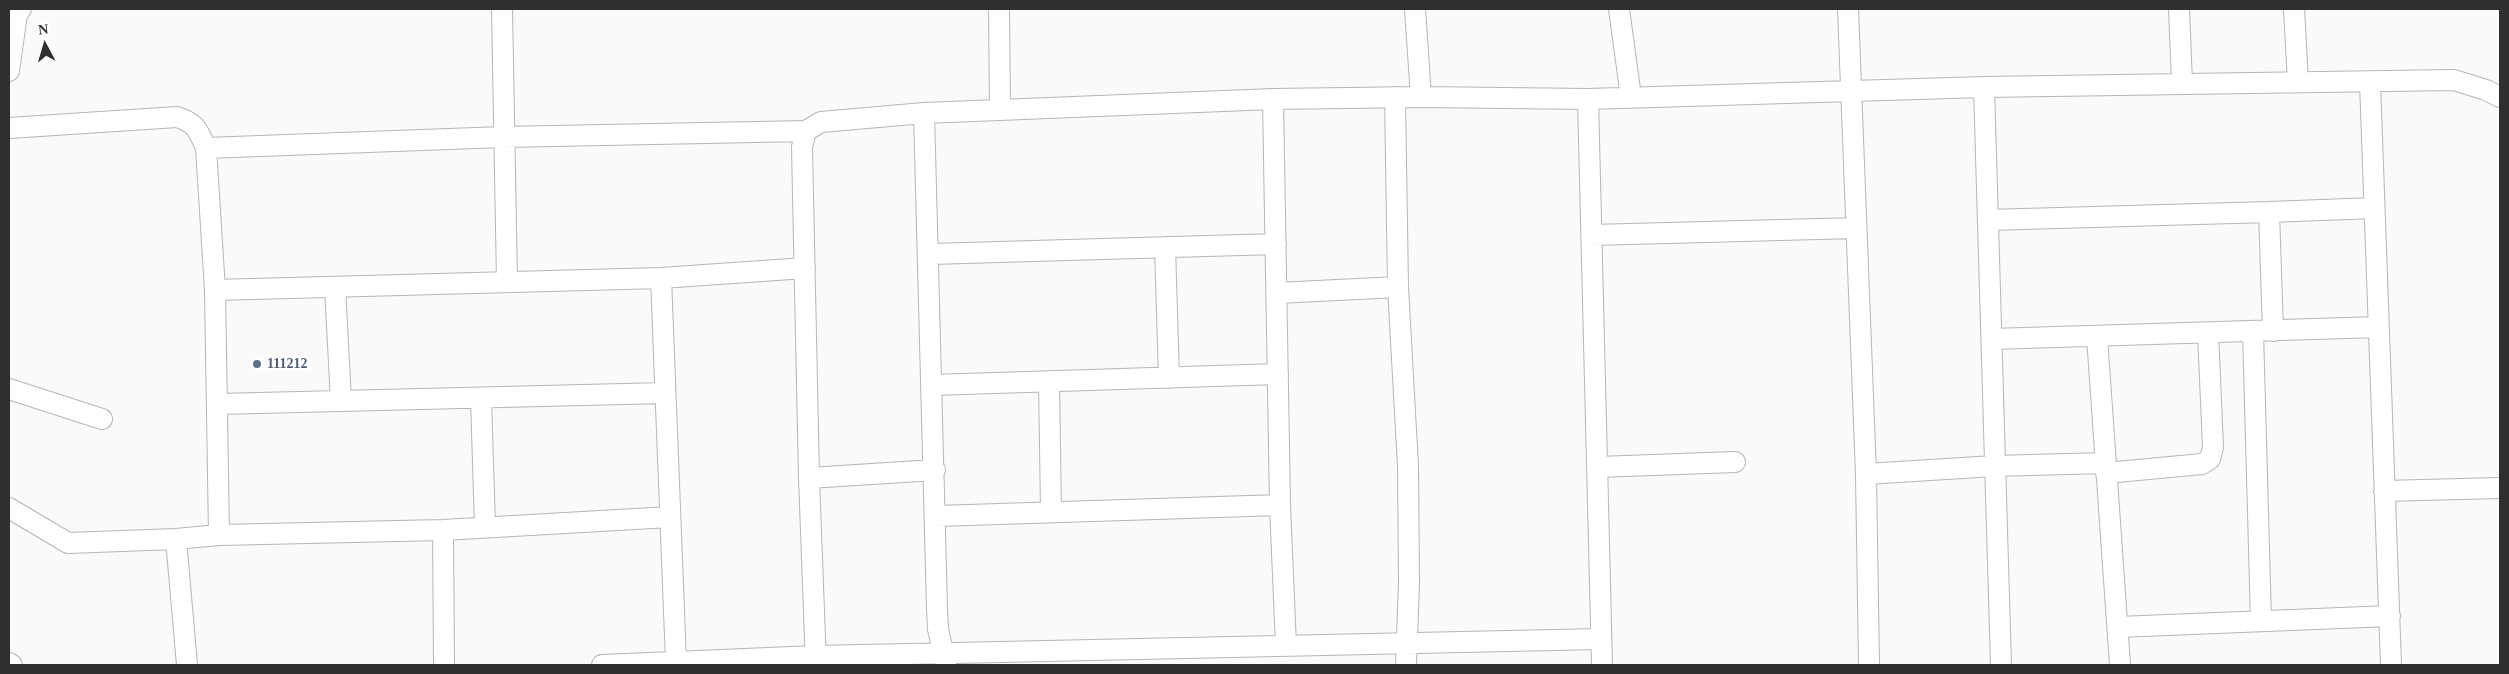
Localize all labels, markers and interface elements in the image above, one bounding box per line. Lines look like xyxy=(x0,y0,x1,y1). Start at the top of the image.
north arrow xyxy=(20,20,70,70)
text: N xyxy=(38,22,49,38)
place label: 111212 xyxy=(267,356,315,372)
marker: 111212 xyxy=(251,358,263,370)

